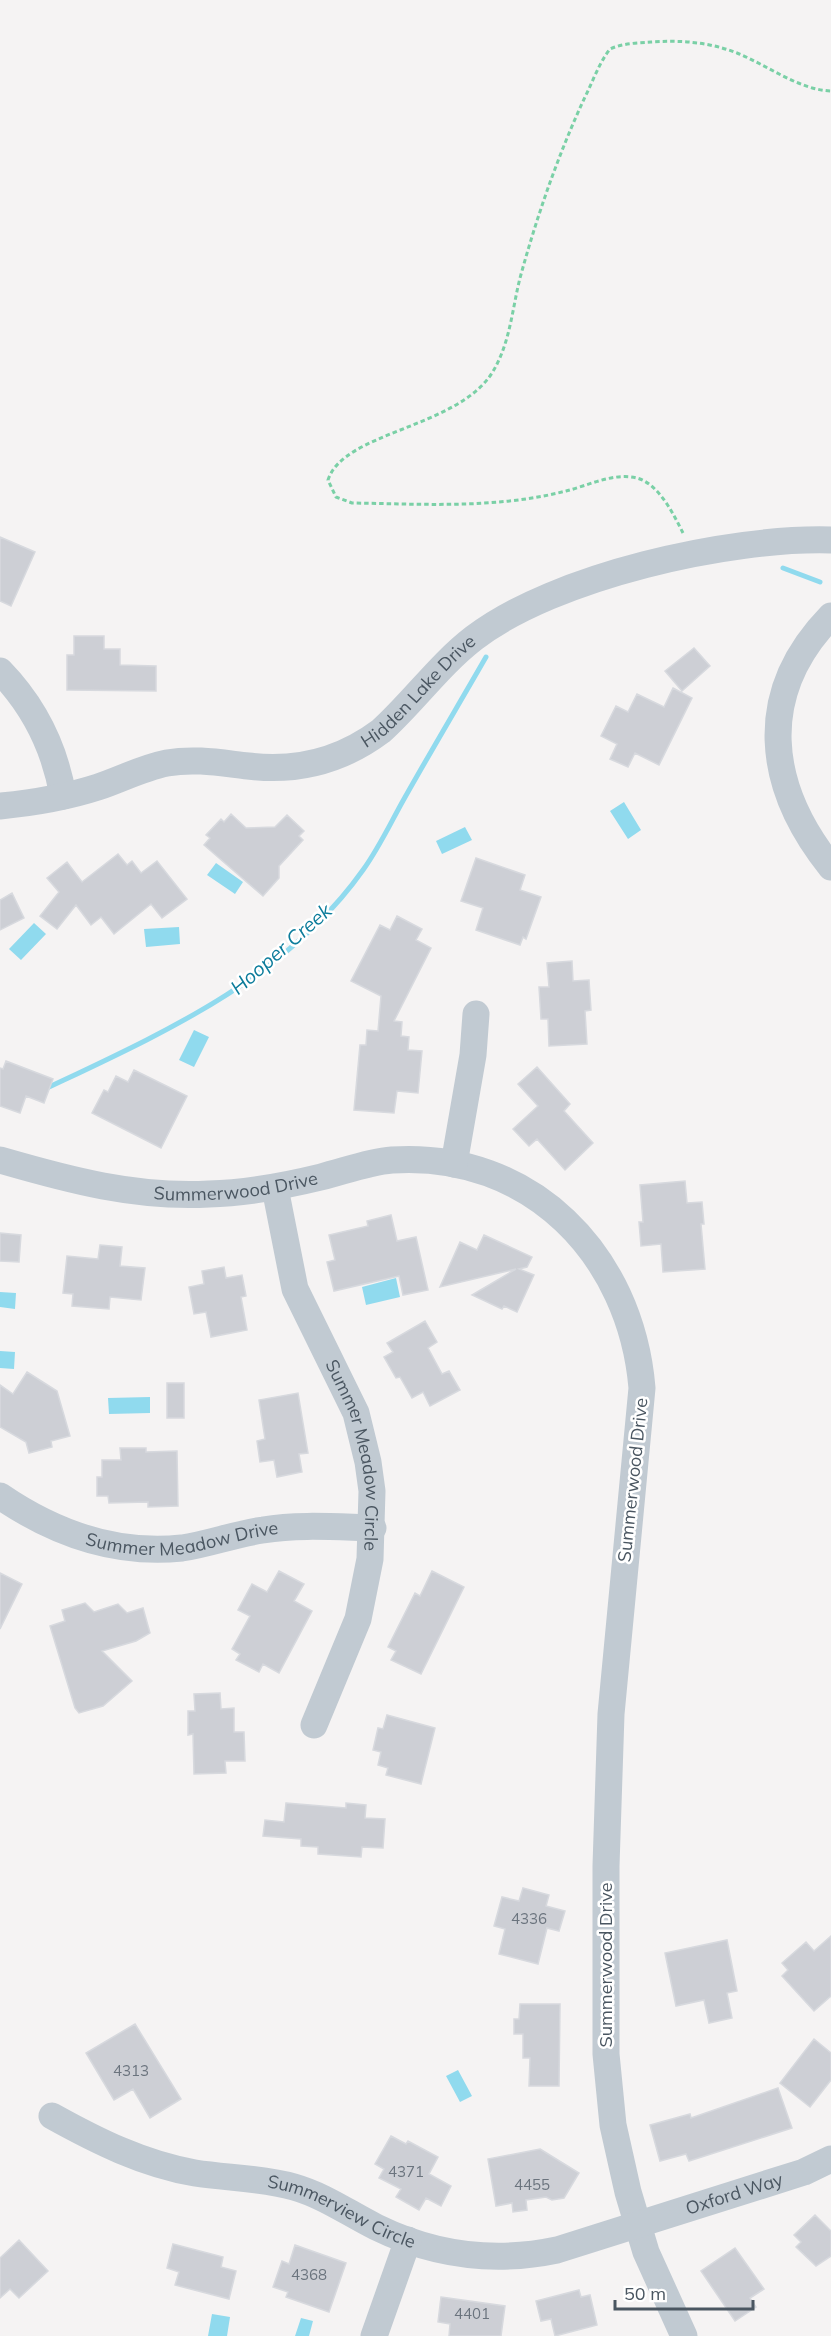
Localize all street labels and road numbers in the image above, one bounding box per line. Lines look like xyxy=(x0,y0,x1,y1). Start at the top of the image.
street label: Hidden Lake Drive xyxy=(356,629,480,753)
street label: Summerwood Drive xyxy=(153,1166,320,1206)
street label: Summer Meadow Circle xyxy=(321,1356,384,1551)
street label: Summerwood Drive xyxy=(612,1397,653,1563)
street label: Summer Meadow Drive xyxy=(83,1516,279,1560)
street label: Summerwood Drive xyxy=(594,1882,617,2048)
street label: Oxford Way xyxy=(683,2167,786,2220)
street label: Summerview Circle xyxy=(266,2170,419,2253)

